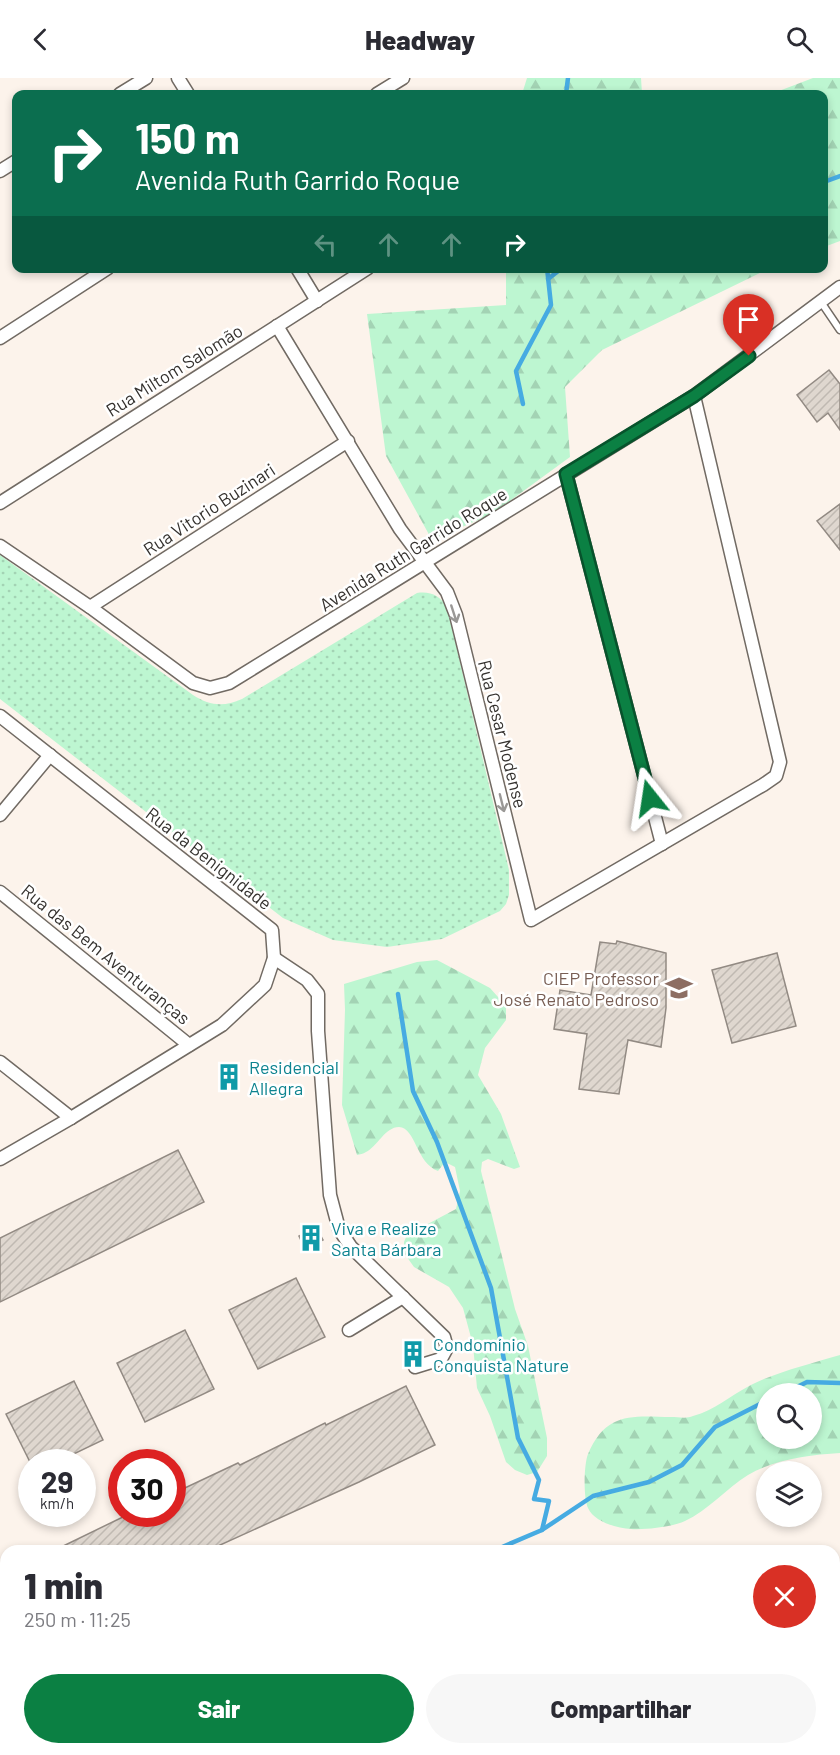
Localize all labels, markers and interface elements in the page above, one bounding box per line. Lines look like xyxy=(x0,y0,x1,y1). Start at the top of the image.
icon: back xyxy=(24,23,57,56)
text: Headway xyxy=(365,23,475,55)
icon: search xyxy=(783,23,816,56)
text: 150 m xyxy=(135,112,240,162)
icon: right xyxy=(36,114,114,192)
text: Avenida Ruth Garrido Roque xyxy=(135,163,460,195)
icon: left xyxy=(309,228,342,261)
icon: ahead xyxy=(372,228,405,261)
icon: ahead xyxy=(435,228,468,261)
icon: right xyxy=(498,228,531,261)
pin xyxy=(723,294,774,356)
icon: arrive xyxy=(732,303,765,336)
street label: Rua Miltom Salomão xyxy=(102,319,246,421)
street label: Rua Vitorio Buzinari xyxy=(139,458,279,560)
street label: Avenida Ruth Garrido Roque xyxy=(315,482,511,616)
one-way arrow xyxy=(450,604,461,622)
street label: Rua Cesar Modense xyxy=(474,658,532,810)
position arrow xyxy=(618,766,682,830)
one-way arrow xyxy=(496,793,508,812)
street label: Rua da Benignidade xyxy=(142,802,276,914)
street label: Rua das Bem Aventuranças xyxy=(17,879,195,1029)
place label: CIEP Professor José Renato Pedroso xyxy=(493,967,659,1010)
school or university icon: CIEP Professor José Renato Pedroso xyxy=(664,973,694,1003)
place label: Residencial Allegra xyxy=(249,1056,339,1099)
building icon: Residencial Allegra xyxy=(214,1062,244,1092)
place label: Viva e Realize Santa Bárbara xyxy=(331,1217,441,1260)
building icon: Viva e Realize Santa Bárbara xyxy=(296,1223,326,1253)
place label: Condomínio Conquista Nature xyxy=(433,1333,569,1376)
building icon: Condomínio Conquista Nature xyxy=(398,1339,428,1369)
map controls xyxy=(756,1383,822,1527)
button: search xyxy=(756,1383,822,1449)
speed limit sign: 30 xyxy=(108,1449,186,1527)
button: layers xyxy=(756,1461,822,1527)
text: 29 xyxy=(41,1463,73,1499)
text: km/h xyxy=(40,1494,74,1512)
text: 1 min xyxy=(24,1563,103,1606)
button: close xyxy=(753,1565,816,1628)
text: 250 m · 11:25 xyxy=(24,1607,131,1631)
button: Sair xyxy=(24,1674,414,1743)
button: Compartilhar xyxy=(426,1674,816,1743)

